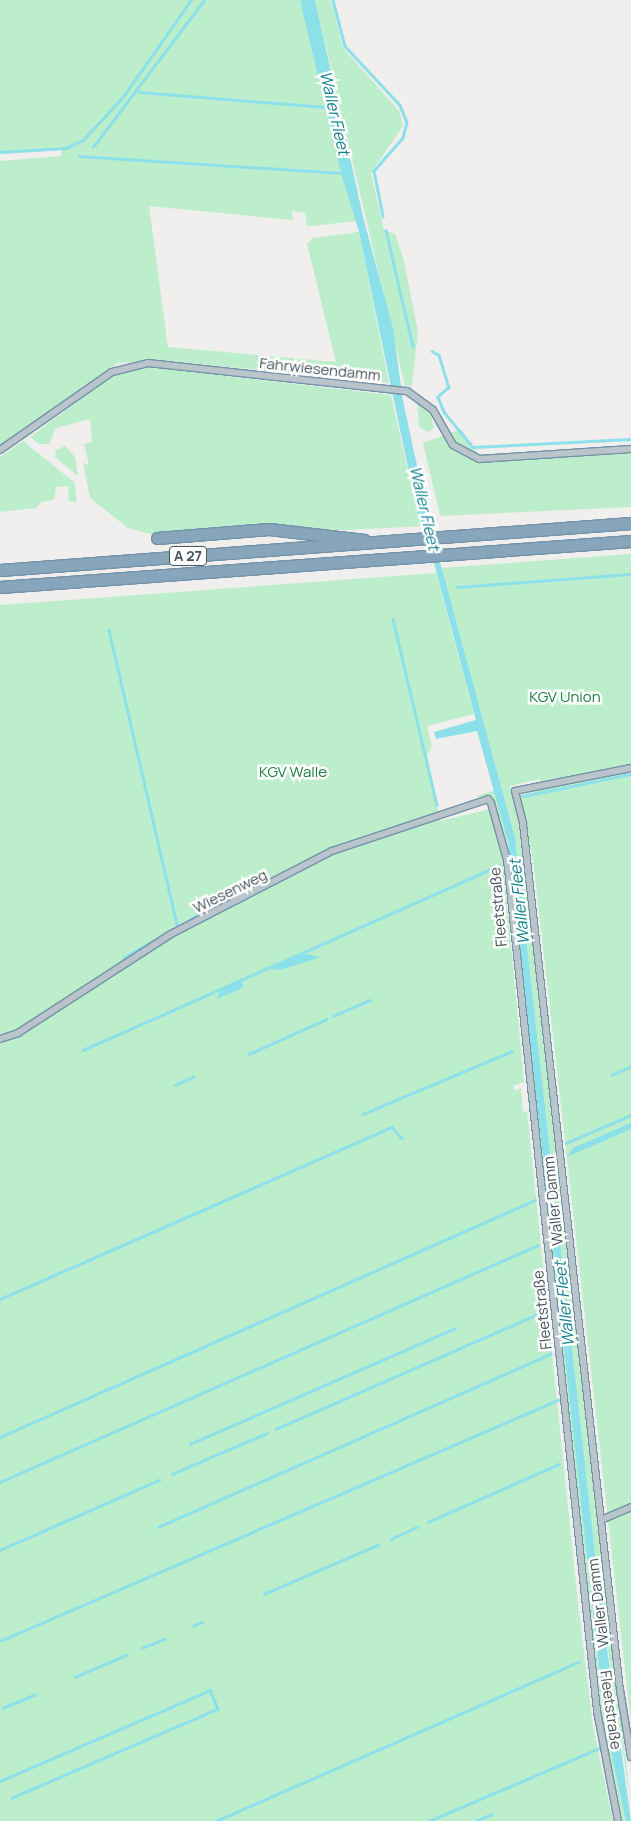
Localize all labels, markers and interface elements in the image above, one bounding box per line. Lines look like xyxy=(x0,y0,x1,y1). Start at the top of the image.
water label: Waller Fleet xyxy=(316,69,354,157)
street label: Fahrwiesendamm xyxy=(259,354,381,384)
water label: Waller Fleet xyxy=(406,464,444,552)
road number: A 27 xyxy=(168,544,208,568)
park label: KGV Union xyxy=(529,688,601,706)
park label: KGV Walle xyxy=(259,763,327,781)
water label: Waller Fleet xyxy=(505,858,533,946)
street label: Wiesenweg xyxy=(190,865,270,917)
street label: Fleetstraße xyxy=(486,867,510,947)
street label: Waller Damm xyxy=(539,1155,567,1247)
water label: Waller Fleet xyxy=(550,1260,578,1348)
street label: Fleetstraße xyxy=(529,1269,555,1351)
street label: Waller Damm xyxy=(584,1557,612,1649)
street label: Fleetstraße xyxy=(597,1669,625,1751)

